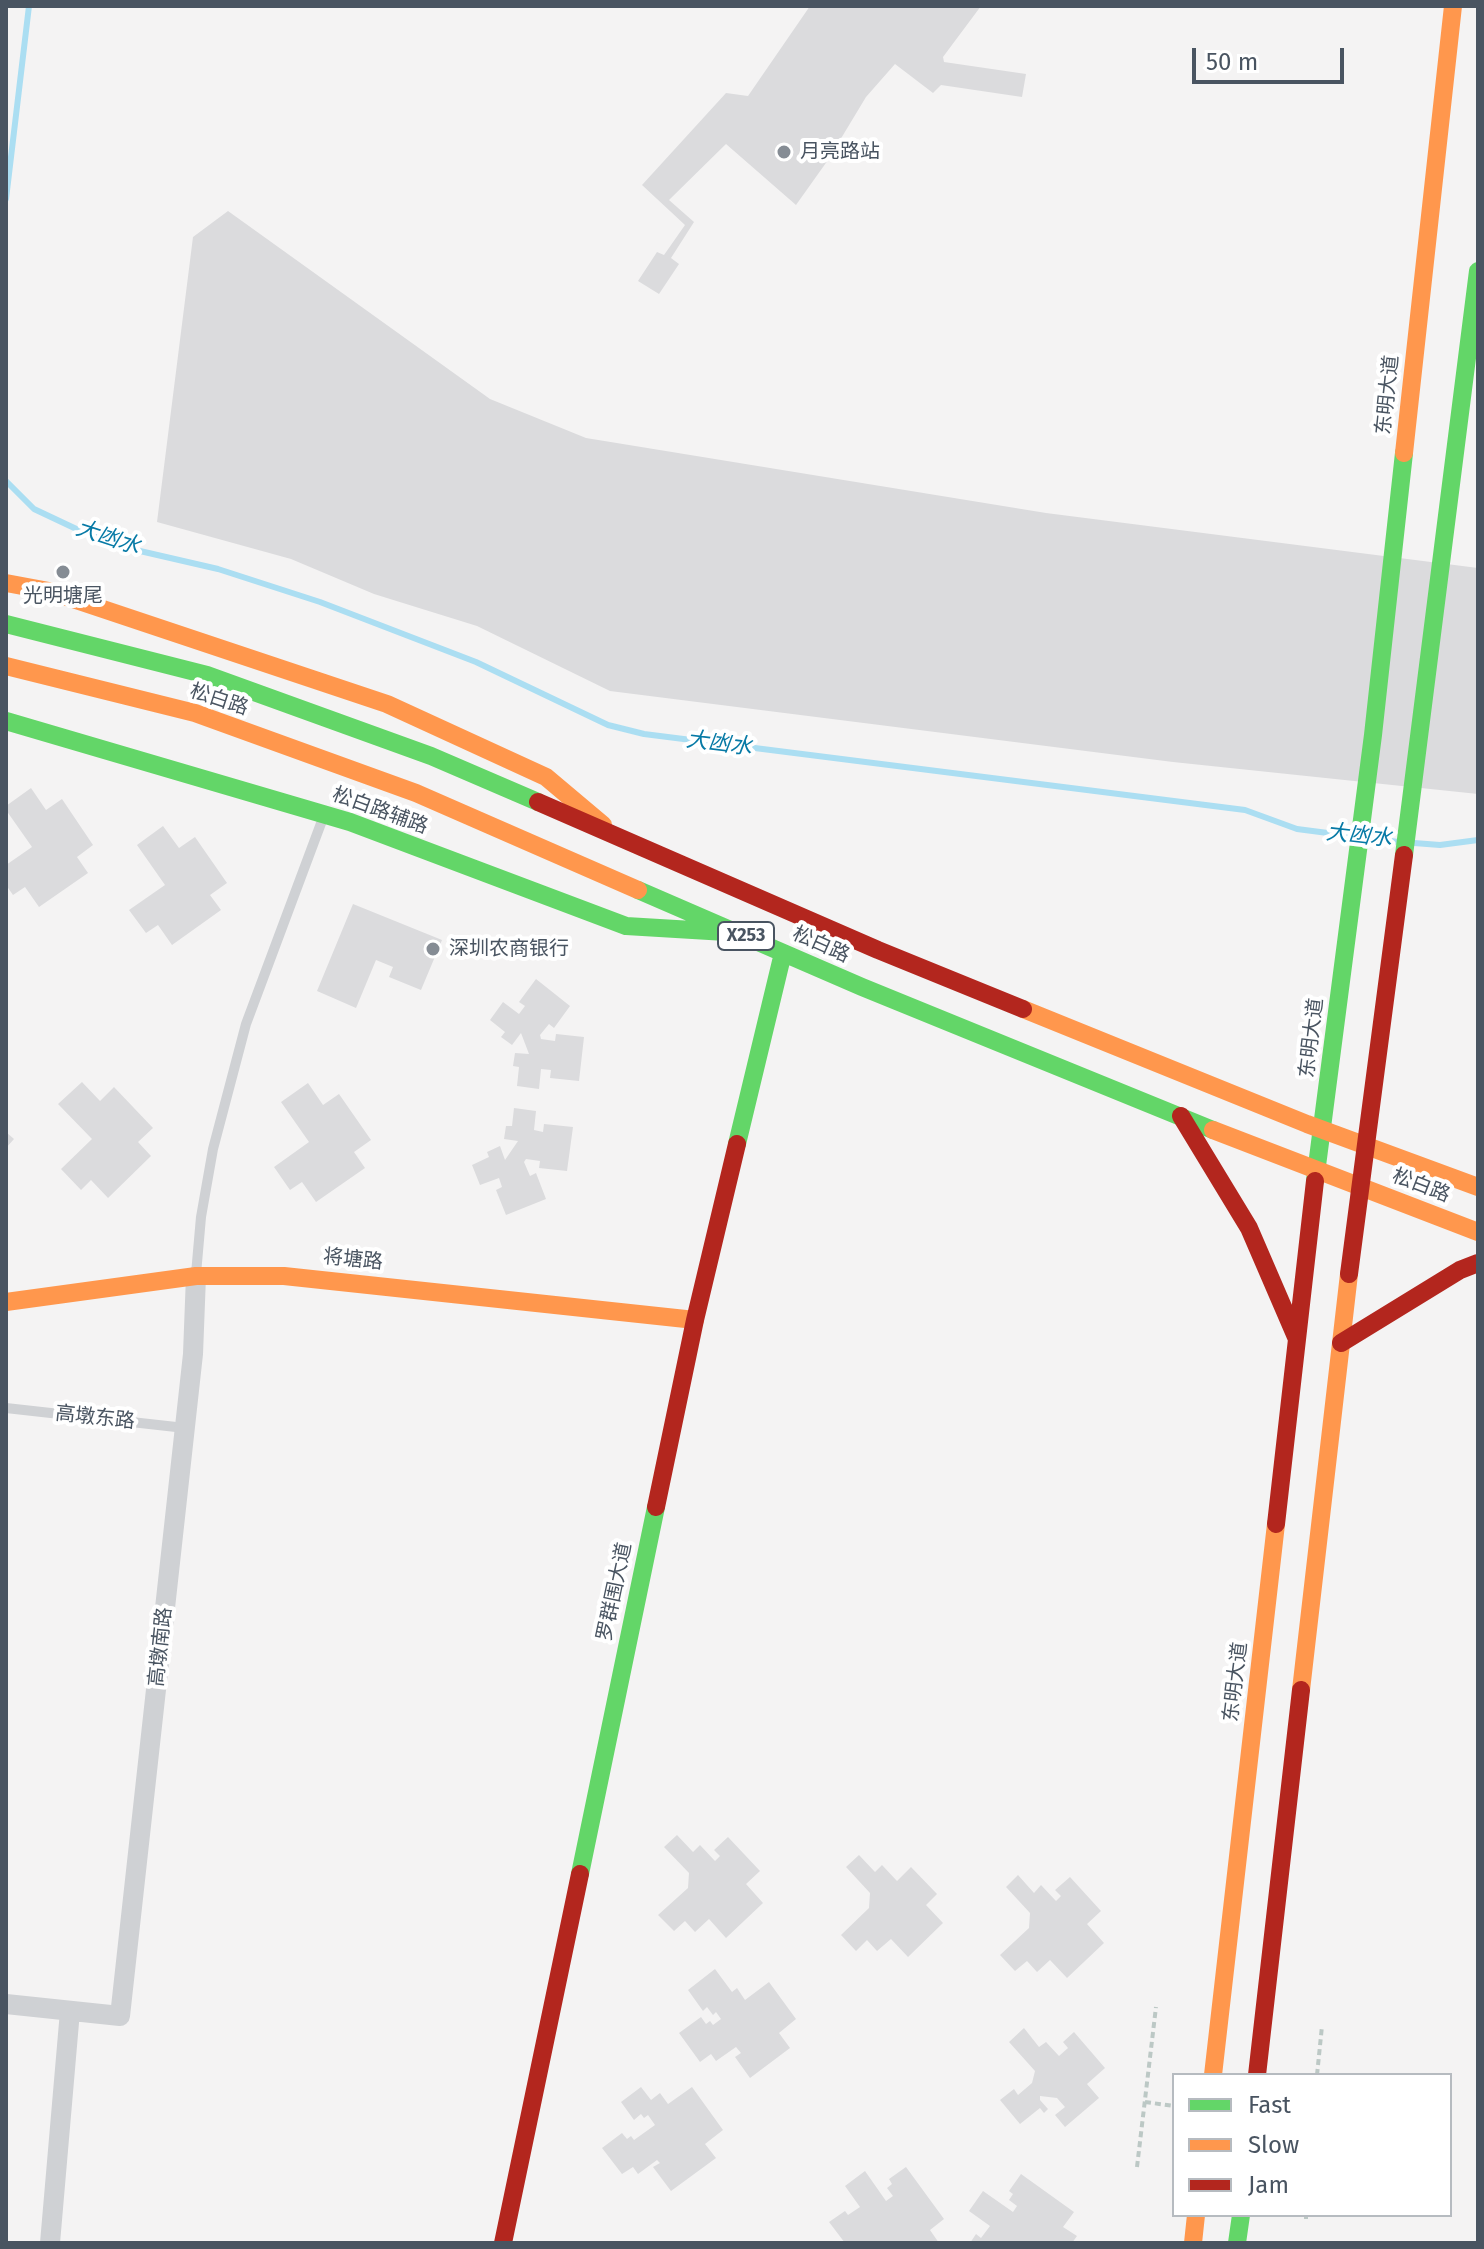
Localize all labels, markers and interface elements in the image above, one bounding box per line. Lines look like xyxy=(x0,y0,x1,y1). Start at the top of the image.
scale bar xyxy=(1196,32,1348,82)
text: 50 m xyxy=(1206,48,1258,76)
place label: 月亮路站 xyxy=(800,140,880,164)
marker: 月亮路站 xyxy=(775,143,793,161)
street label: 东明大道 xyxy=(1372,354,1404,436)
water label: 大凼水 xyxy=(73,515,143,561)
marker: 光明塘尾 xyxy=(54,563,72,581)
place label: 光明塘尾 xyxy=(23,584,103,608)
street label: 松白路 xyxy=(187,679,251,721)
water label: 大凼水 xyxy=(685,727,753,761)
street label: 松白路辅路 xyxy=(329,783,431,839)
water label: 大凼水 xyxy=(1325,819,1393,853)
road number: X253 xyxy=(718,922,774,950)
street label: 松白路 xyxy=(789,922,853,968)
place label: 深圳农商银行 xyxy=(449,937,569,961)
marker: 深圳农商银行 xyxy=(424,940,442,958)
street label: 东明大道 xyxy=(1295,997,1329,1079)
street label: 松白路 xyxy=(1389,1164,1453,1208)
street label: 将塘路 xyxy=(322,1245,384,1275)
street label: 高墩东路 xyxy=(54,1402,136,1434)
street label: 罗群围大道 xyxy=(593,1541,637,1643)
street label: 高墩南路 xyxy=(145,1606,177,1688)
street label: 东明大道 xyxy=(1219,1641,1253,1723)
legend xyxy=(1172,2073,1452,2217)
text: Fast xyxy=(1248,2091,1291,2119)
text: Slow xyxy=(1248,2131,1299,2159)
text: Jam xyxy=(1248,2171,1289,2199)

